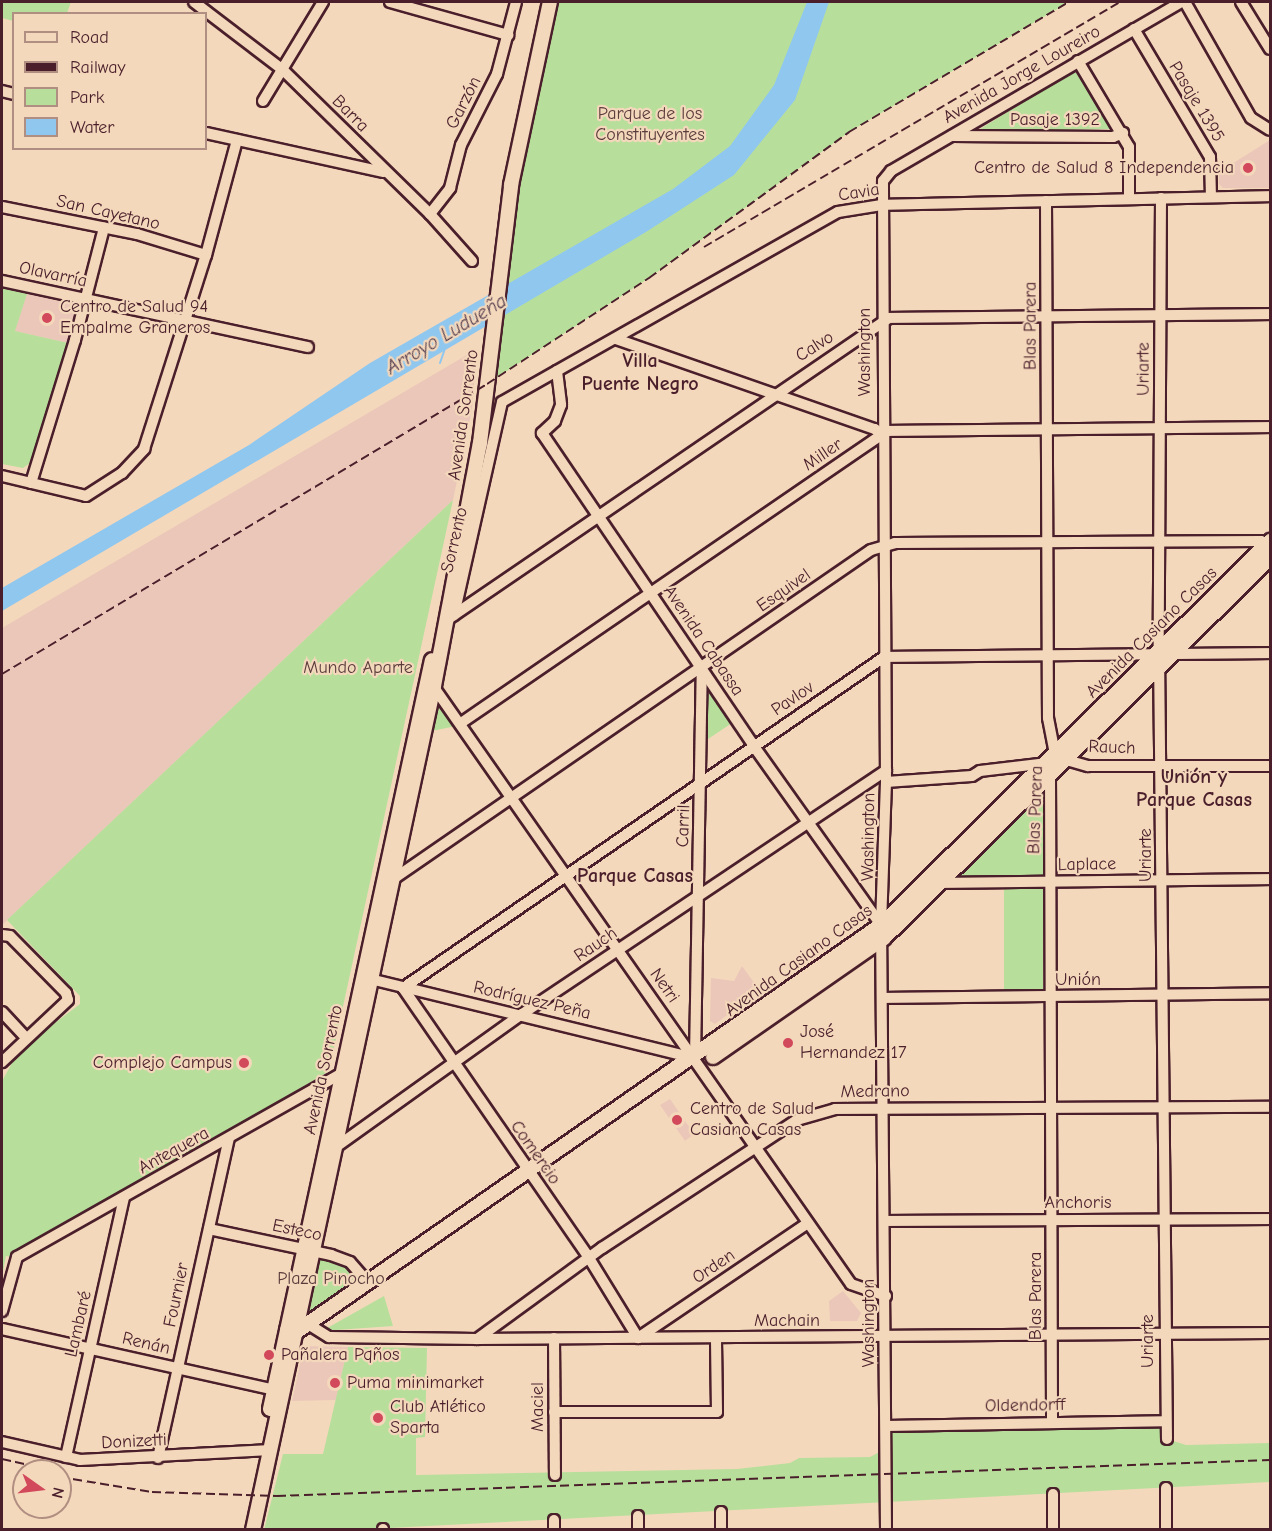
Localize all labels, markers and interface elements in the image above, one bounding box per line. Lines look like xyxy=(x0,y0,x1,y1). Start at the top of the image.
legend xyxy=(12,12,207,150)
street label: Avenida Jorge Loureiro xyxy=(939,21,1105,129)
text: Road xyxy=(70,27,109,48)
text: Railway xyxy=(70,57,126,78)
street label: Pasaje 1395 xyxy=(1164,58,1228,146)
street label: Garzón xyxy=(442,73,486,133)
text: Park xyxy=(70,87,104,108)
street label: Barra xyxy=(327,91,373,137)
park label: Parque de los Constituyentes xyxy=(595,104,705,146)
street label: Pasaje 1392 xyxy=(1010,109,1100,131)
text: Water xyxy=(70,117,114,138)
place label: Centro de Salud 8 Independencia xyxy=(974,157,1234,179)
marker: Centro de Salud 8 Independencia xyxy=(1239,159,1257,177)
street label: Cavia xyxy=(837,179,881,207)
street label: San Cayetano xyxy=(54,191,162,235)
street label: Olavarría xyxy=(17,257,89,293)
street label: Blas Parera xyxy=(1020,282,1042,370)
water label: Arroyo Ludueña xyxy=(381,289,511,379)
place label: Centro de Salud 94 Empalme Graneros xyxy=(60,297,210,340)
street label: Washington xyxy=(854,308,876,396)
marker: Centro de Salud 94 Empalme Graneros xyxy=(38,309,56,327)
street label: Calvo xyxy=(792,327,838,367)
street label: Uriarte xyxy=(1133,342,1155,396)
street label: Avenida Sorrento xyxy=(444,348,484,482)
district label: Villa Puente Negro xyxy=(581,349,699,396)
street label: Miller xyxy=(799,434,847,476)
street label: Sorrento xyxy=(437,505,473,575)
street label: Avenida Casiano Casas xyxy=(1082,563,1222,703)
street label: Esquivel xyxy=(753,565,815,617)
street label: Avenida Cabassa xyxy=(658,581,748,701)
park label: Mundo Aparte xyxy=(303,657,413,679)
street label: Pavlov xyxy=(768,677,818,721)
street label: Rauch xyxy=(1088,736,1136,760)
district label: Unión y Parque Casas xyxy=(1136,764,1252,811)
street label: Blas Parera xyxy=(1024,765,1048,855)
street label: Washington xyxy=(857,793,881,881)
street label: Carril xyxy=(672,804,696,848)
street label: Uriarte xyxy=(1135,828,1157,882)
street label: Laplace xyxy=(1058,854,1116,876)
district label: Parque Casas xyxy=(577,863,693,887)
street label: Avenida Casiano Casas xyxy=(721,900,877,1022)
street label: Rauch xyxy=(570,923,622,967)
street label: Netri xyxy=(644,965,684,1007)
street label: Unión xyxy=(1055,969,1101,991)
street label: Rodríguez Peña xyxy=(471,977,593,1025)
street label: Avenida Sorrento xyxy=(300,1003,348,1137)
place label: José Hernandez 17 xyxy=(800,1022,906,1064)
marker: José Hernandez 17 xyxy=(781,1036,795,1050)
place label: Complejo Campus xyxy=(93,1052,232,1074)
marker: Complejo Campus xyxy=(237,1056,251,1070)
street label: Medrano xyxy=(840,1081,910,1103)
place label: Centro de Salud Casiano Casas xyxy=(690,1099,814,1142)
marker: Centro de Salud Casiano Casas xyxy=(668,1111,686,1129)
street label: Comercio xyxy=(505,1117,565,1189)
street label: Antequera xyxy=(135,1123,213,1179)
street label: Anchoris xyxy=(1045,1192,1111,1214)
street label: Esteco xyxy=(270,1215,324,1247)
street label: Orden xyxy=(689,1245,739,1289)
street label: Blas Parera xyxy=(1025,1252,1047,1340)
street label: Fournier xyxy=(160,1261,194,1329)
park label: Plaza Pinocho xyxy=(277,1268,385,1290)
street label: Washington xyxy=(858,1279,880,1367)
street label: Lambaré xyxy=(61,1289,97,1359)
street label: Machain xyxy=(754,1310,820,1332)
street label: Uriarte xyxy=(1137,1314,1159,1368)
street label: Renán xyxy=(120,1328,172,1360)
place label: Pañalera Pqños xyxy=(281,1344,399,1366)
marker: Pañalera Pqños xyxy=(262,1348,276,1362)
place label: Puma minimarket xyxy=(347,1372,483,1394)
marker: Puma minimarket xyxy=(328,1376,342,1390)
street label: Maciel xyxy=(527,1382,549,1432)
street label: Oldendorff xyxy=(985,1395,1065,1417)
place label: Club Atlético Sparta xyxy=(390,1397,486,1440)
marker: Club Atlético Sparta xyxy=(371,1411,385,1425)
street label: Donizetti xyxy=(101,1429,167,1455)
north arrow xyxy=(12,1459,72,1519)
text: N xyxy=(48,1486,68,1500)

